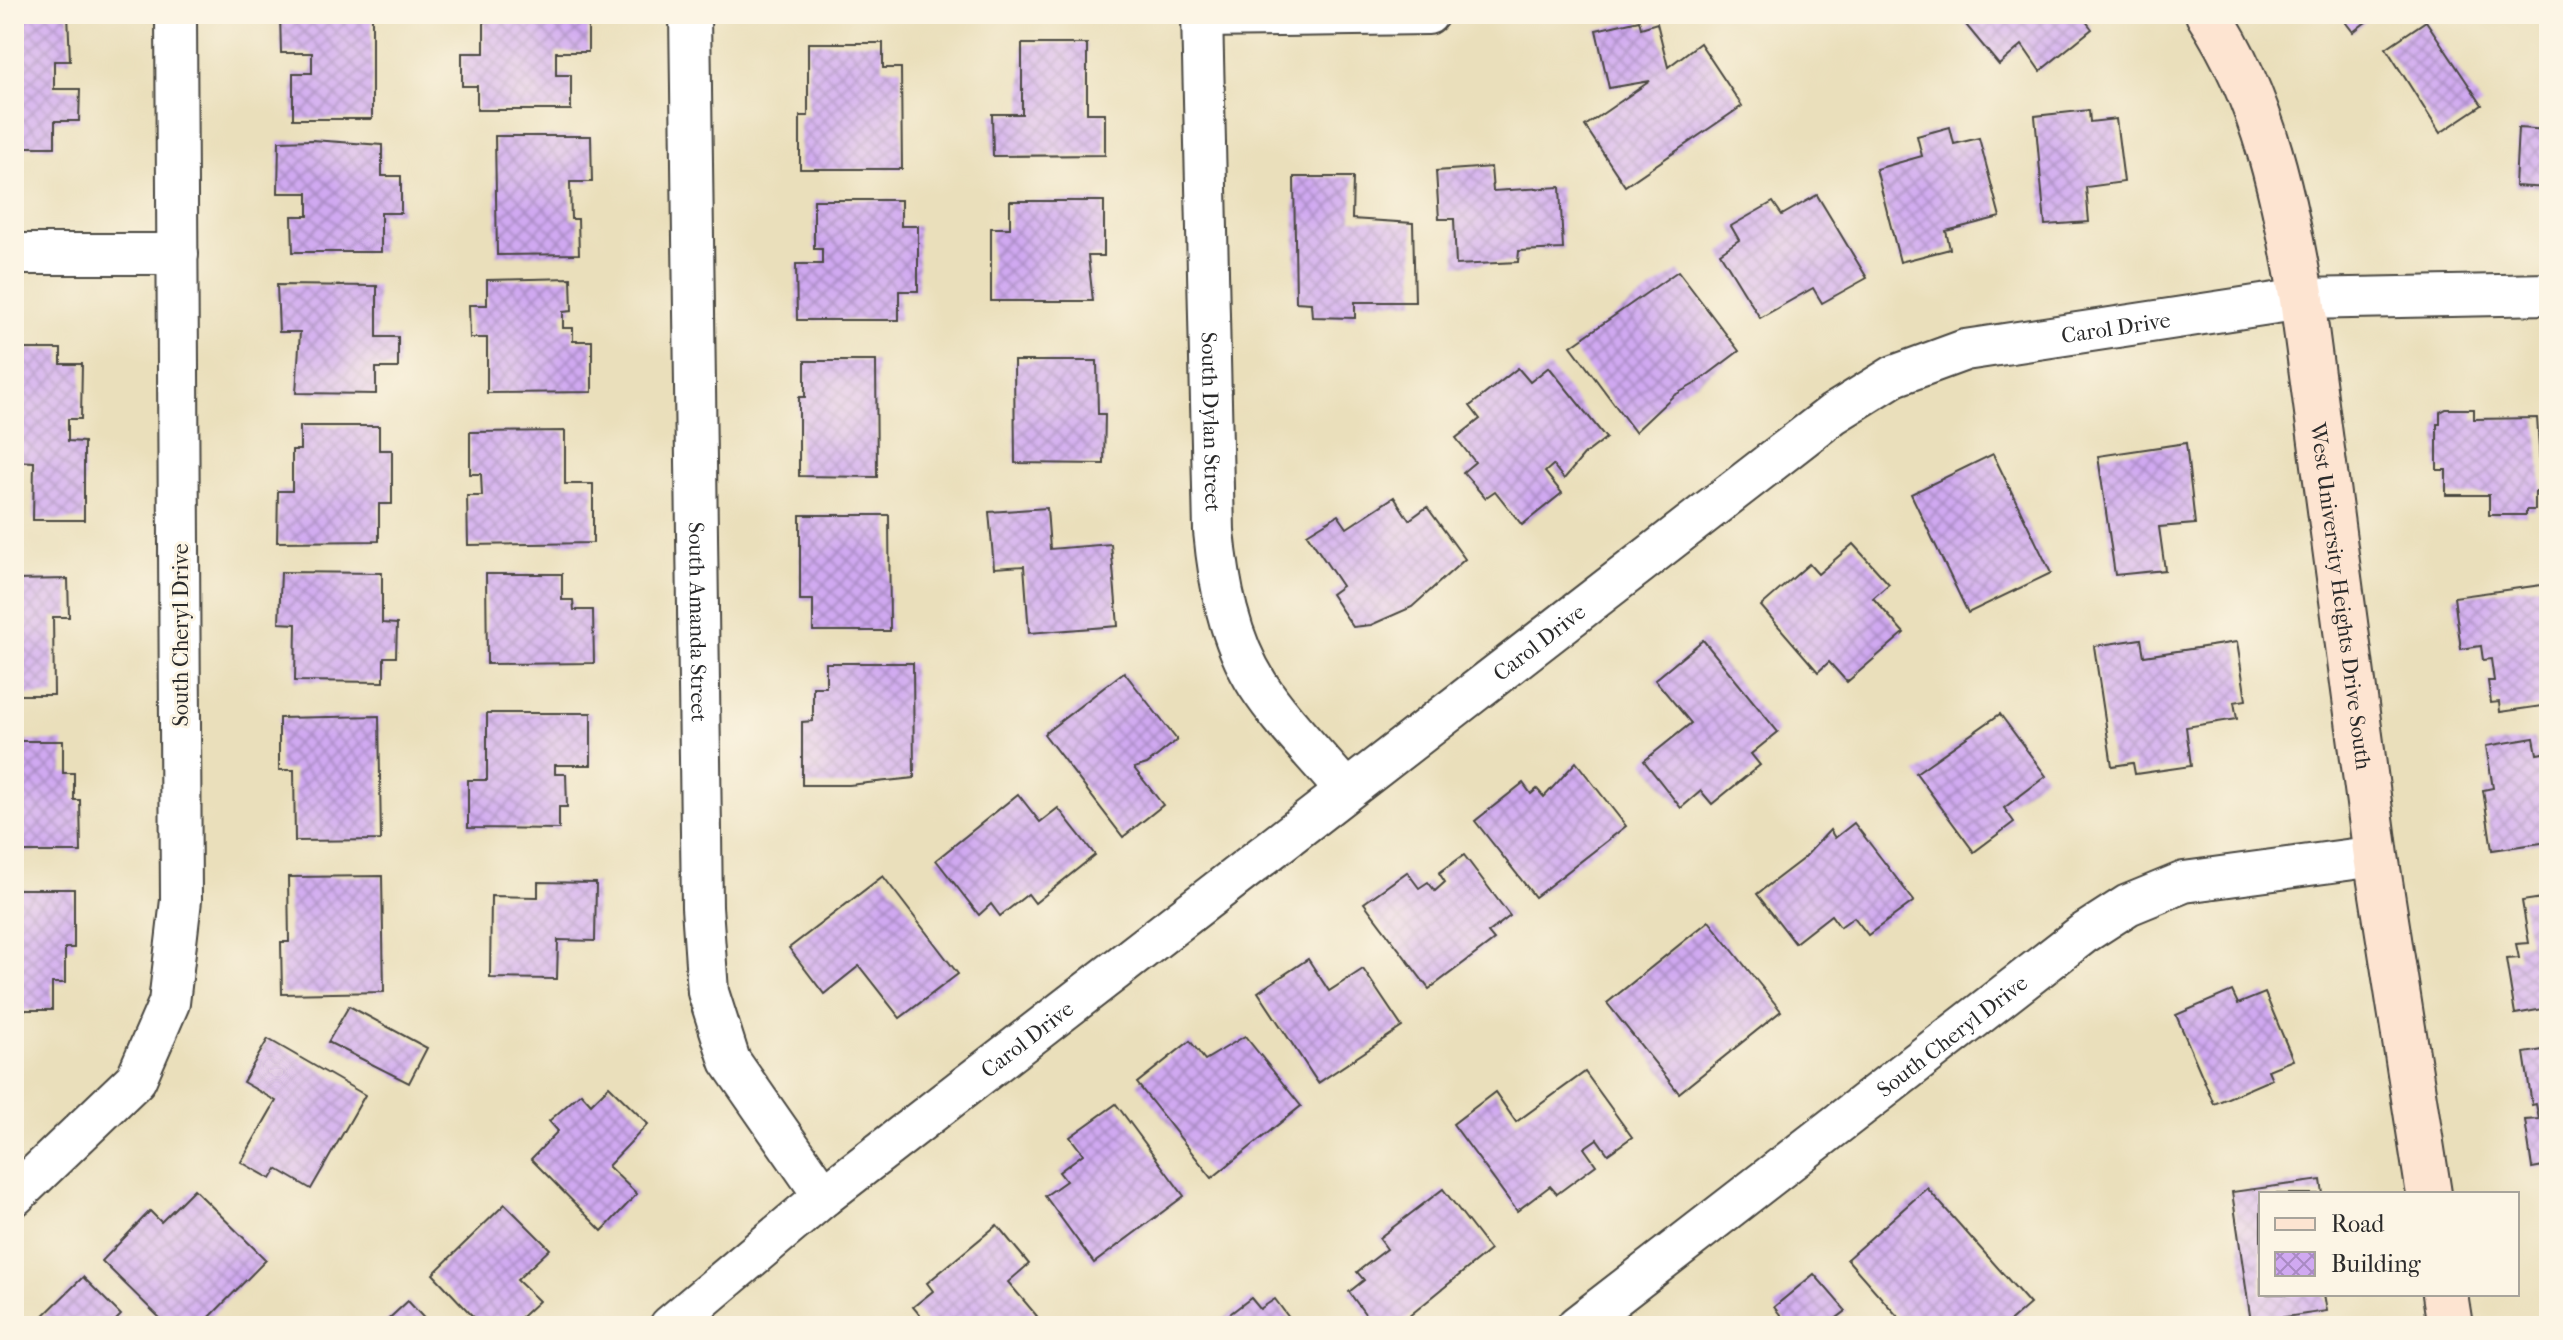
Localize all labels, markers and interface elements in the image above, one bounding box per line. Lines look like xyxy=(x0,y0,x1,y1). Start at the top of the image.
street label: Carol Drive xyxy=(2060,307,2172,349)
street label: South Dylan Street xyxy=(1195,332,1226,512)
street label: West University Heights Drive South xyxy=(2304,420,2376,772)
street label: South Amanda Street xyxy=(683,522,712,722)
street label: South Cheryl Drive xyxy=(168,543,194,727)
street label: Carol Drive xyxy=(1488,599,1591,687)
street label: South Cheryl Drive xyxy=(1872,970,2033,1103)
street label: Carol Drive xyxy=(976,996,1079,1084)
legend xyxy=(2259,1192,2519,1296)
text: Road xyxy=(2331,1210,2385,1238)
text: Building xyxy=(2331,1250,2422,1278)

